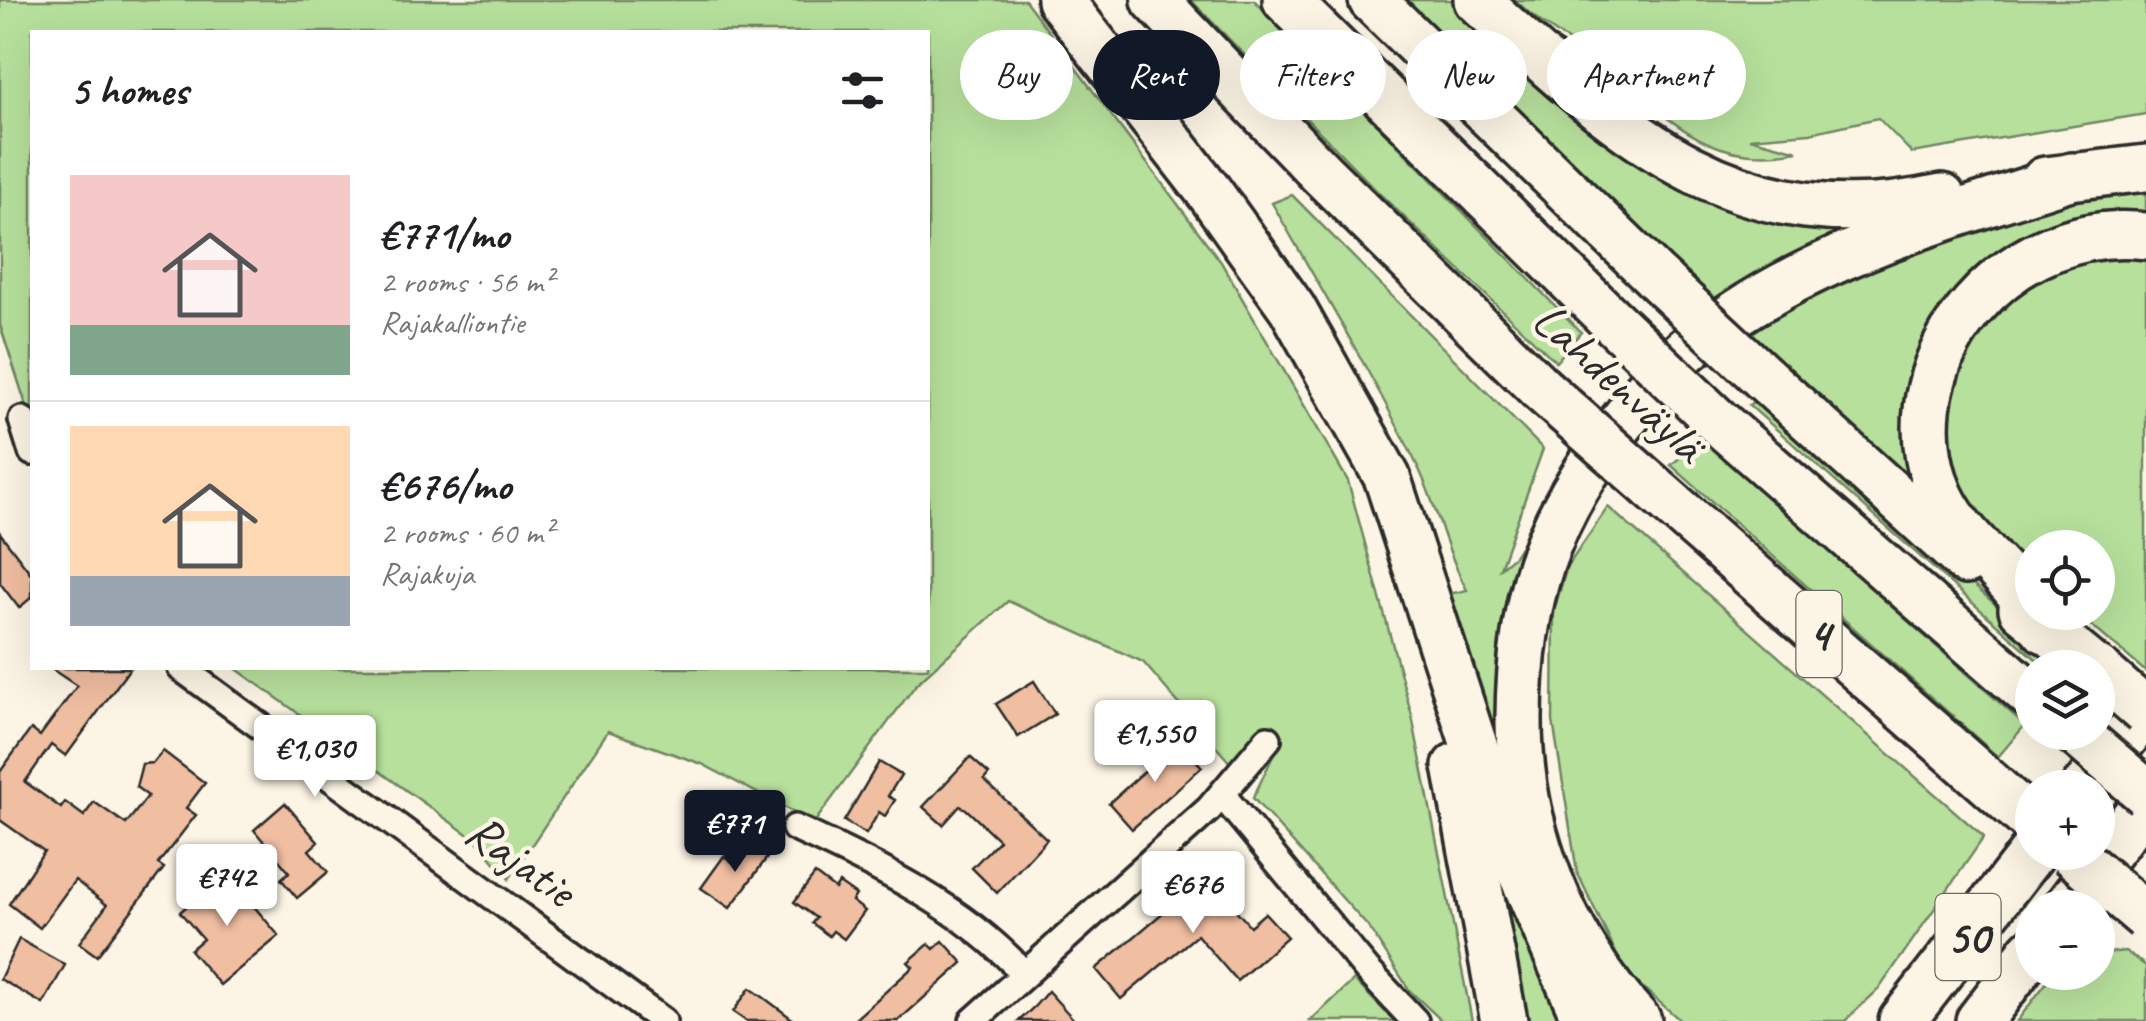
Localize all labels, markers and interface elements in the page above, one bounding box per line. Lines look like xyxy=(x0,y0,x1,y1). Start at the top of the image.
chip: Buy xyxy=(960,30,1073,120)
chip: Rent xyxy=(1093,30,1220,120)
chip: Filters xyxy=(1240,30,1386,120)
chip: New xyxy=(1406,30,1527,120)
chip: Apartment xyxy=(1547,30,1746,120)
icon: filters xyxy=(835,63,890,118)
text: 5 homes xyxy=(70,64,188,117)
text: €771/mo xyxy=(380,208,509,261)
icon: home xyxy=(150,215,270,335)
text: 2 rooms · 56 m² xyxy=(380,261,553,302)
street label: Lahdenväylä xyxy=(1520,288,1721,478)
text: Rajakalliontie xyxy=(380,302,524,343)
text: €676/mo xyxy=(380,459,511,512)
icon: home xyxy=(150,466,270,586)
text: 2 rooms · 60 m² xyxy=(380,512,553,553)
map controls xyxy=(2015,530,2115,990)
button: locate xyxy=(2015,530,2115,630)
text: Rajakuja xyxy=(380,553,474,594)
road number: 4 xyxy=(1796,591,1842,677)
button: layers xyxy=(2015,650,2115,750)
pin: €1,550 xyxy=(1074,700,1236,785)
text: €1,550 xyxy=(1116,712,1194,753)
pin: €1,030 xyxy=(234,715,396,800)
text: €1,030 xyxy=(276,727,354,768)
button: + xyxy=(2015,770,2115,870)
pin: €771 xyxy=(676,790,794,875)
street label: Rajatie xyxy=(454,799,591,923)
text: €771 xyxy=(706,802,764,843)
pin: €742 xyxy=(168,844,286,929)
pin: €676 xyxy=(1134,851,1252,936)
text: €742 xyxy=(198,856,256,897)
text: €676 xyxy=(1164,863,1222,904)
button: − xyxy=(2015,890,2115,990)
road number: 50 xyxy=(1936,894,2000,980)

